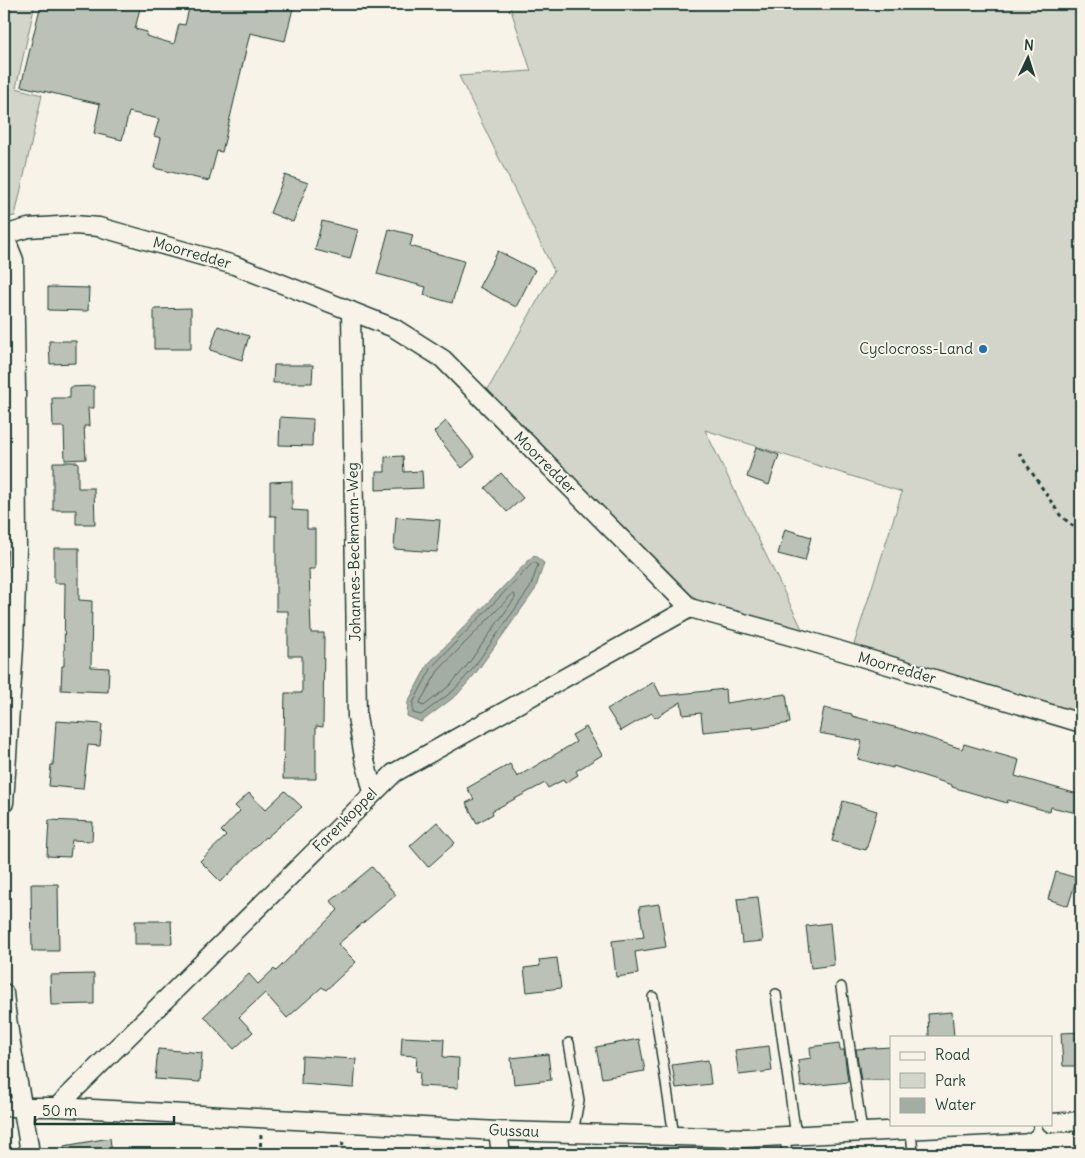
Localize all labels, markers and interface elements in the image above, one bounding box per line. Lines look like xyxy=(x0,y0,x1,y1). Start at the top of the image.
north arrow xyxy=(1002,32,1052,82)
text: N xyxy=(1023,36,1034,54)
street label: Moorredder xyxy=(151,232,233,273)
place label: Cyclocross-Land xyxy=(859,339,973,358)
marker: Cyclocross-Land xyxy=(977,343,989,355)
street label: Moorredder xyxy=(510,427,581,498)
street label: Johannes-Beckmann-Weg xyxy=(342,462,365,642)
street label: Moorredder xyxy=(856,647,938,688)
street label: Farenkoppel xyxy=(308,783,381,856)
legend xyxy=(890,1036,1052,1126)
text: Road xyxy=(935,1045,970,1064)
text: Park xyxy=(935,1071,966,1090)
scale bar xyxy=(35,1093,174,1125)
text: Water xyxy=(935,1095,976,1114)
text: 50 m xyxy=(42,1101,77,1120)
street label: Gussau xyxy=(488,1120,540,1141)

